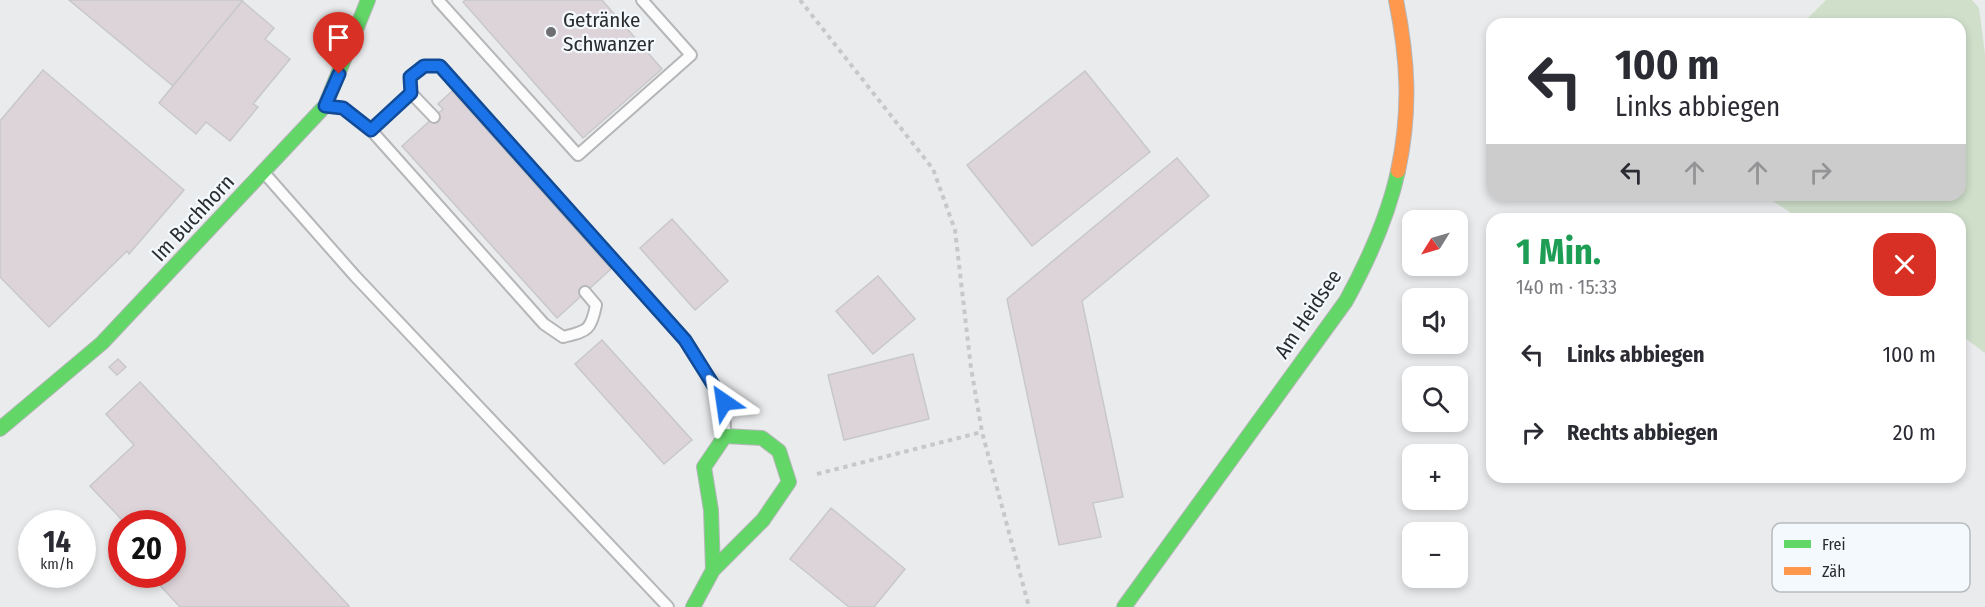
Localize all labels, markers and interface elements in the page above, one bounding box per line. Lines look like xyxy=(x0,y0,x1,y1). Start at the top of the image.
place label: Getränke Schwanzer xyxy=(563,7,655,57)
pin xyxy=(313,12,364,74)
icon: arrive xyxy=(322,21,355,54)
marker: Getränke Schwanzer xyxy=(544,25,558,39)
text: 100 m xyxy=(1615,40,1719,90)
icon: left xyxy=(1516,42,1594,120)
text: Links abbiegen xyxy=(1615,91,1780,123)
icon: left xyxy=(1615,156,1648,189)
icon: ahead xyxy=(1678,156,1711,189)
icon: ahead xyxy=(1741,156,1774,189)
icon: right xyxy=(1804,156,1837,189)
street label: Im Buchhorn xyxy=(146,169,240,267)
north arrow xyxy=(1402,210,1468,276)
map controls xyxy=(1402,210,1468,588)
text: 1 Min. xyxy=(1516,230,1601,274)
button: close xyxy=(1873,233,1936,296)
street label: Am Heidsee xyxy=(1269,265,1347,363)
text: 140 m · 15:33 xyxy=(1516,275,1617,299)
button: sound xyxy=(1402,288,1468,354)
icon: left xyxy=(1516,338,1549,371)
text: Links abbiegen xyxy=(1567,341,1705,368)
text: 100 m xyxy=(1882,341,1936,368)
button: search xyxy=(1402,366,1468,432)
position arrow xyxy=(692,370,756,434)
icon: right xyxy=(1516,416,1549,449)
text: Rechts abbiegen xyxy=(1567,419,1718,446)
text: 20 m xyxy=(1893,419,1936,446)
button: + xyxy=(1402,444,1468,510)
speed limit sign: 20 xyxy=(108,510,186,588)
button: − xyxy=(1402,522,1468,588)
legend xyxy=(1772,523,1970,592)
text: 14 xyxy=(43,524,71,560)
text: Frei xyxy=(1822,535,1846,554)
text: km/h xyxy=(40,555,74,573)
text: Zäh xyxy=(1822,562,1846,581)

